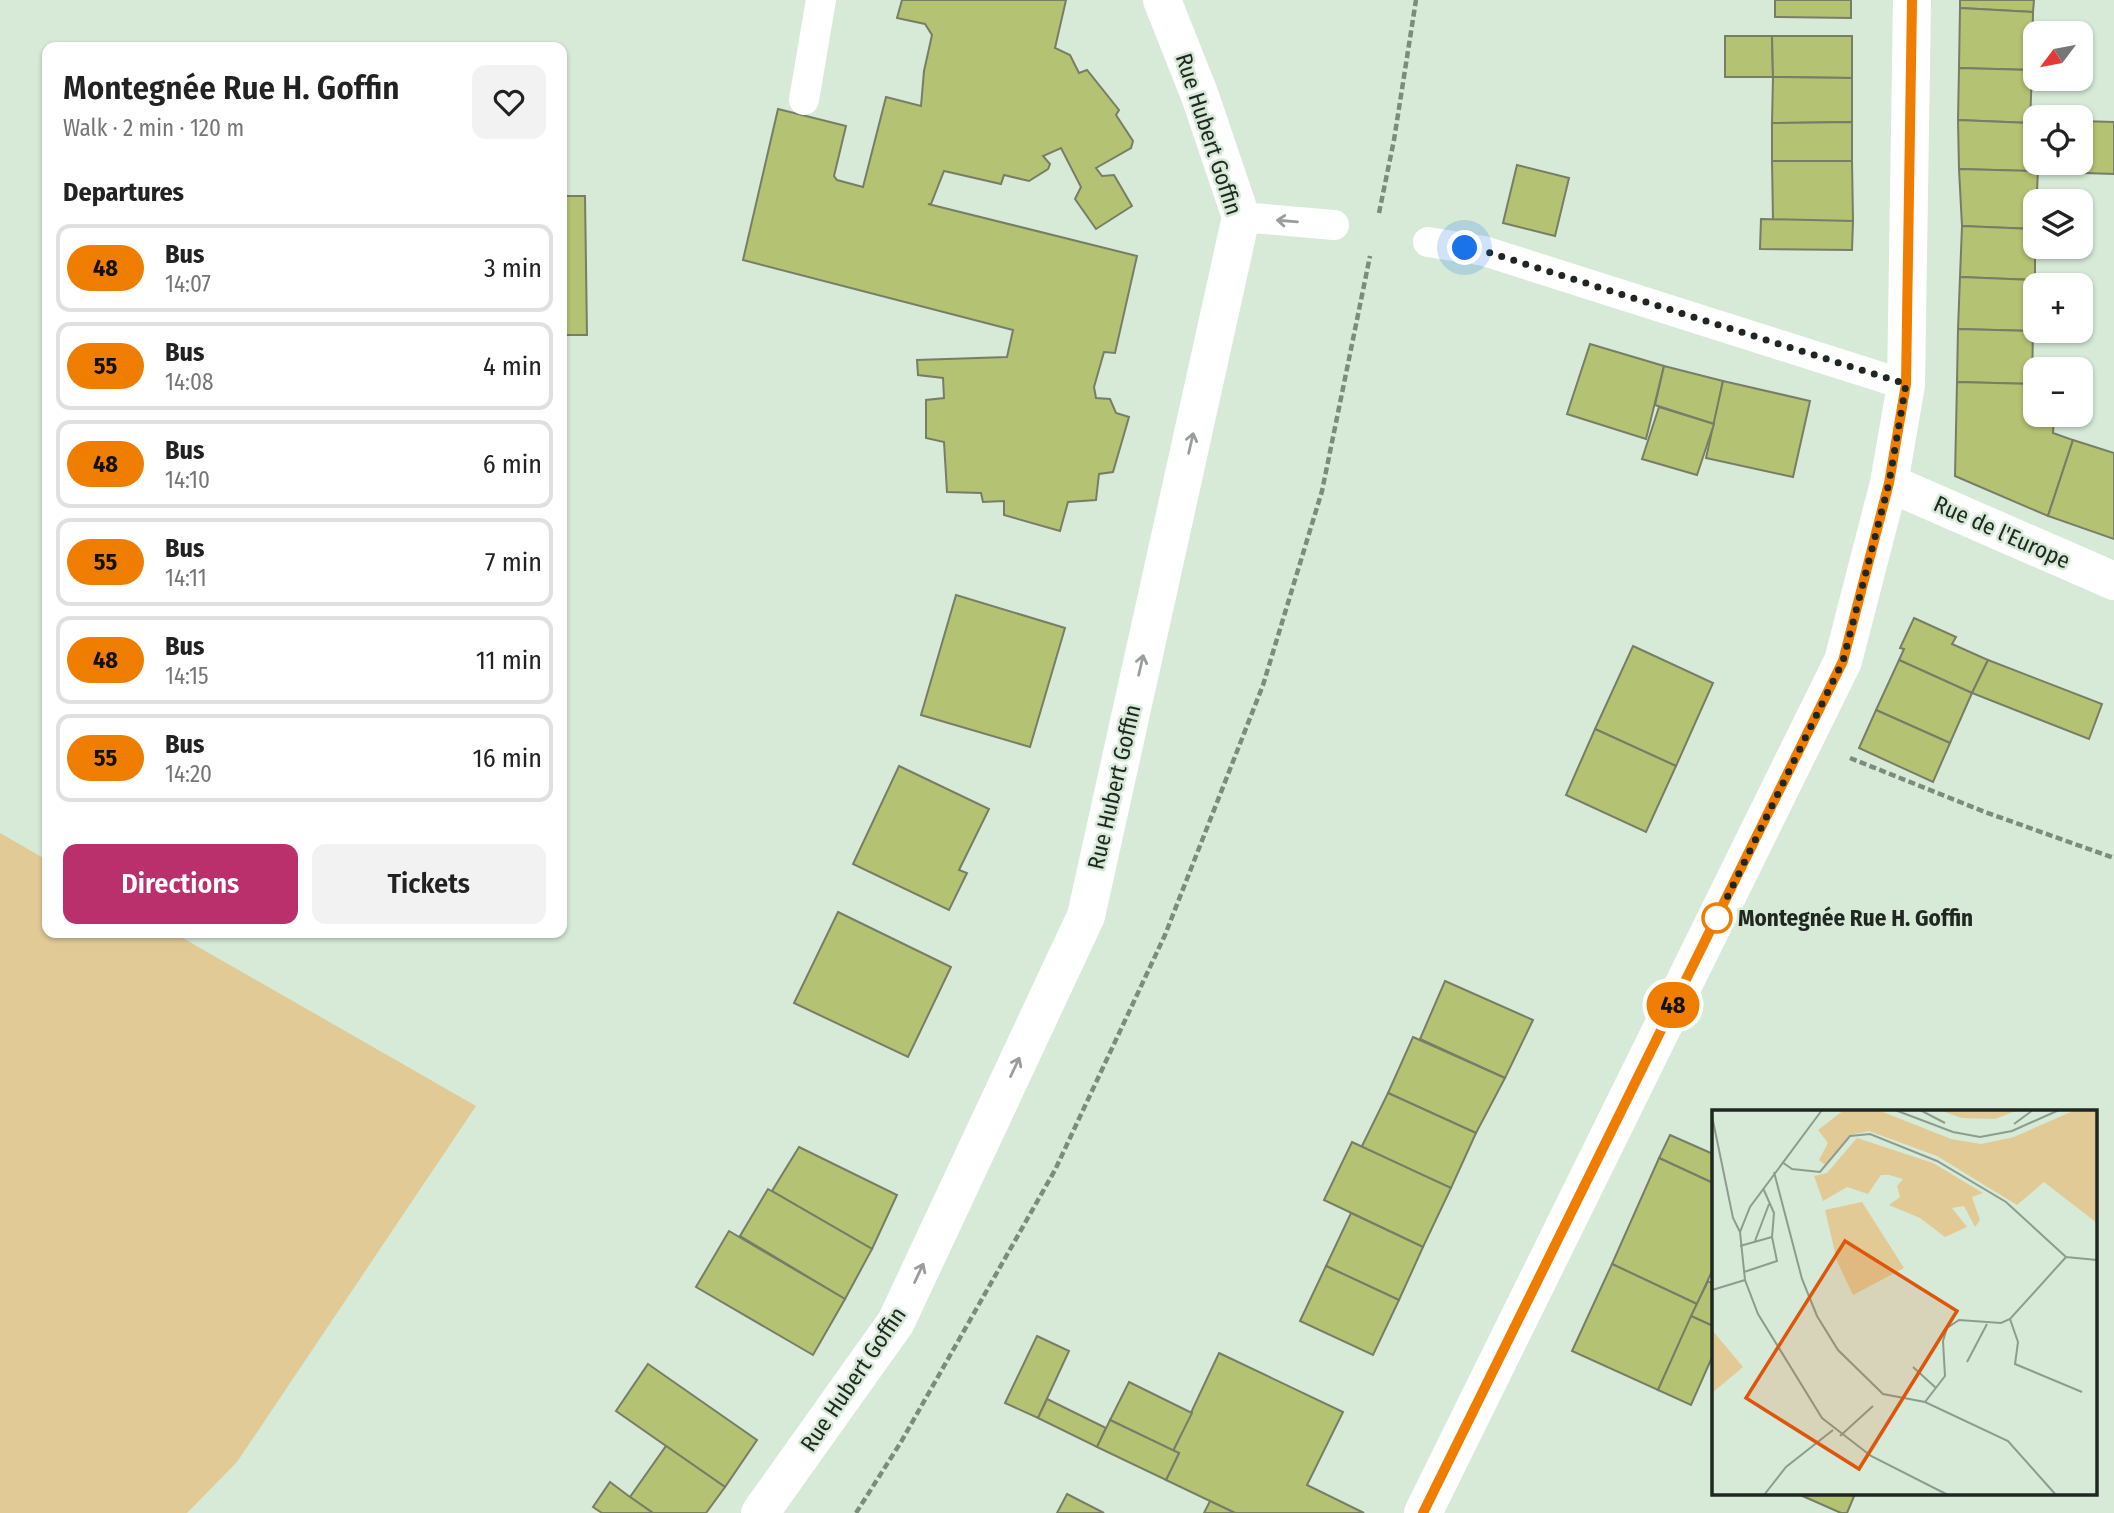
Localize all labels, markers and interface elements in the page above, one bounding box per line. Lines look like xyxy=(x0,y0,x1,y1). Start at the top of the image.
north arrow xyxy=(2023,21,2093,91)
map controls xyxy=(2023,21,2093,427)
street label: Rue Hubert Goffin xyxy=(1170,50,1248,218)
button: heart xyxy=(472,65,546,139)
text: Montegnée Rue H. Goffin xyxy=(63,68,400,108)
button: locate xyxy=(2023,105,2093,175)
text: Walk · 2 min · 120 m xyxy=(63,114,244,142)
text: Departures xyxy=(63,177,184,208)
button: layers xyxy=(2023,189,2093,259)
one-way arrow xyxy=(1277,214,1299,227)
your location xyxy=(1447,230,1482,265)
text: Bus xyxy=(165,239,204,270)
text: 3 min xyxy=(484,253,542,284)
text: 48 xyxy=(93,254,118,282)
text: 14:07 xyxy=(165,270,211,298)
button: + xyxy=(2023,273,2093,343)
text: Bus xyxy=(165,337,204,368)
text: 4 min xyxy=(483,351,542,382)
text: 55 xyxy=(94,352,117,380)
button: − xyxy=(2023,357,2093,427)
text: 14:08 xyxy=(165,368,213,396)
one-way arrow xyxy=(1184,432,1198,455)
text: Bus xyxy=(165,435,204,466)
text: 6 min xyxy=(483,449,542,480)
text: 48 xyxy=(93,450,118,478)
text: 14:10 xyxy=(165,466,210,494)
street label: Rue de l'Europe xyxy=(1929,489,2075,575)
text: Bus xyxy=(165,533,204,564)
text: 7 min xyxy=(485,547,542,578)
text: 55 xyxy=(94,548,117,576)
text: 14:11 xyxy=(165,564,207,592)
text: Bus xyxy=(165,631,204,662)
text: 11 min xyxy=(476,645,542,676)
text: 48 xyxy=(93,646,118,674)
one-way arrow xyxy=(1135,654,1149,677)
text: 14:15 xyxy=(165,662,209,690)
street label: Rue Hubert Goffin xyxy=(1081,702,1147,872)
text: Bus xyxy=(165,729,204,760)
text: 16 min xyxy=(473,743,542,774)
text: 55 xyxy=(94,744,117,772)
text: 14:20 xyxy=(165,760,212,788)
button: Directions xyxy=(63,844,298,924)
button: Tickets xyxy=(312,844,546,924)
marker: Montegnée Rue H. Goffin xyxy=(1702,903,1732,933)
place label: Montegnée Rue H. Goffin xyxy=(1738,904,1973,932)
line badge: 48 xyxy=(1642,982,1704,1028)
text: 48 xyxy=(1660,991,1686,1019)
one-way arrow xyxy=(1009,1057,1022,1078)
inset map xyxy=(1712,1110,2096,1496)
one-way arrow xyxy=(913,1263,926,1284)
street label: Rue Hubert Goffin xyxy=(794,1301,912,1457)

